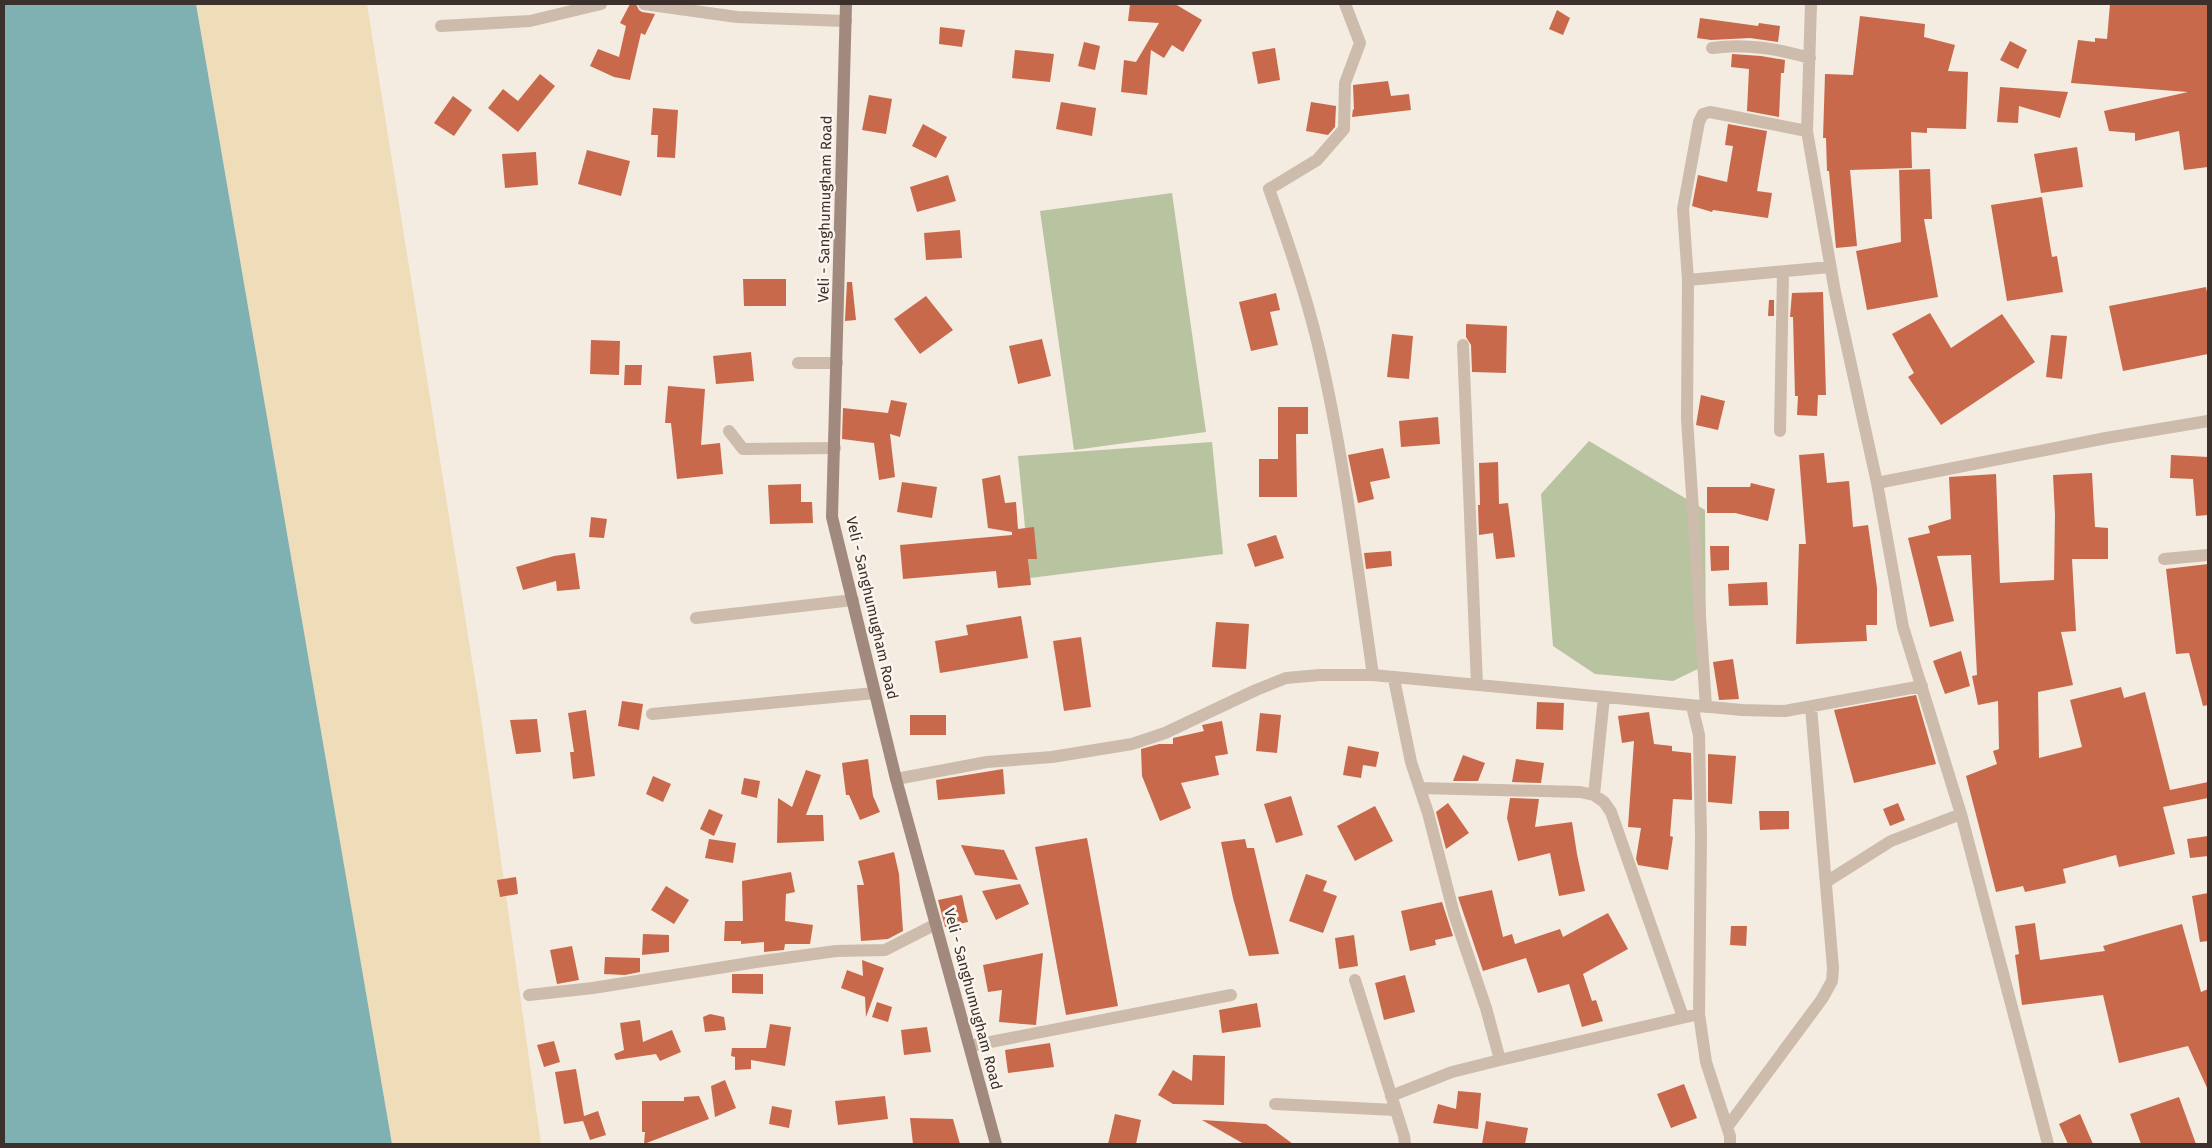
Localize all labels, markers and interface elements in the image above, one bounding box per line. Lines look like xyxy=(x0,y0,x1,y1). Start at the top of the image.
street label: Veli - Sanghumugham Road xyxy=(814,115,836,303)
street label: Veli - Sanghumugham Road xyxy=(842,515,902,701)
street label: Veli - Sanghumugham Road xyxy=(940,906,1006,1092)

